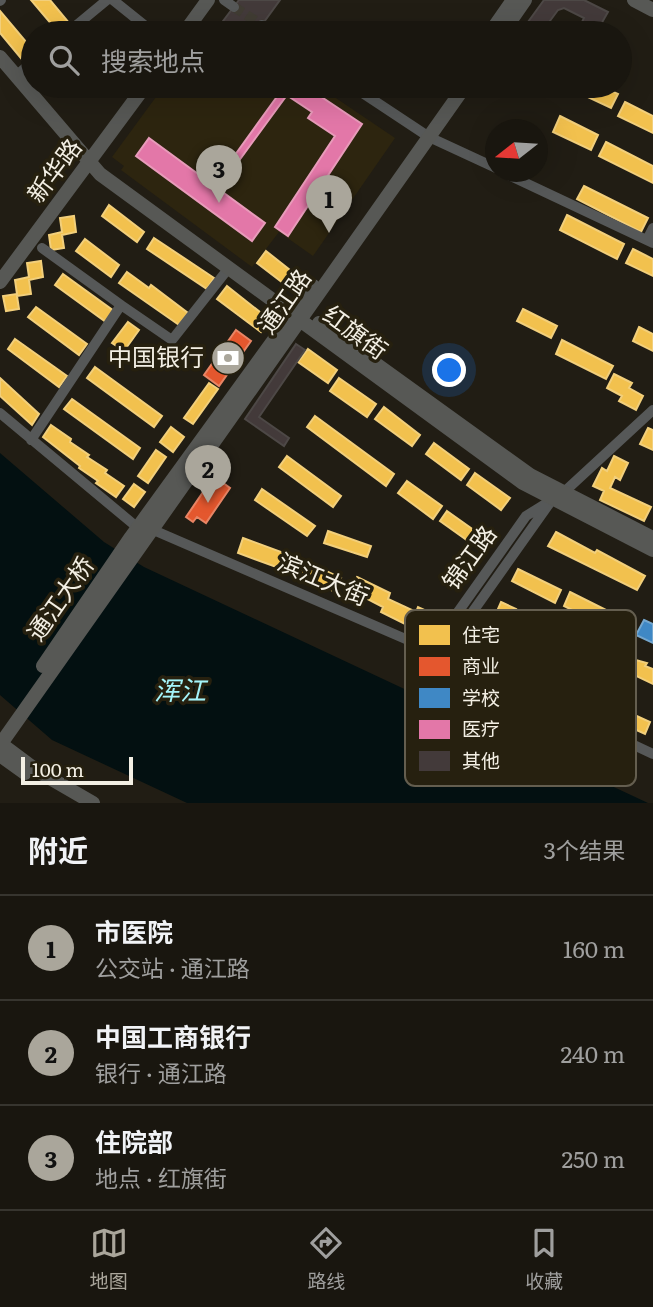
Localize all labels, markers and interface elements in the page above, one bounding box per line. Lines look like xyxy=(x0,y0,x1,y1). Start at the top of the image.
search box xyxy=(21,21,632,98)
text: 搜索地点 xyxy=(101,40,205,79)
icon: search xyxy=(45,41,83,79)
north arrow xyxy=(485,119,548,182)
street label: 新华路 xyxy=(17,130,89,209)
pin: 3 xyxy=(196,145,242,203)
pin: 1 xyxy=(306,175,352,233)
street label: 通江路 xyxy=(248,261,318,340)
street label: 红旗街 xyxy=(317,296,396,366)
place label: 中国银行 xyxy=(108,338,204,373)
bank icon: 中国银行 xyxy=(209,339,247,377)
your location xyxy=(432,353,466,387)
pin: 2 xyxy=(185,445,231,503)
street label: 锦江路 xyxy=(433,517,503,596)
street label: 滨江大街 xyxy=(273,543,375,613)
street label: 通江大桥 xyxy=(17,548,101,647)
legend xyxy=(405,610,636,786)
text: 住宅 xyxy=(462,620,500,648)
text: 商业 xyxy=(462,651,500,679)
water label: 浑江 xyxy=(154,669,209,708)
text: 学校 xyxy=(462,683,500,711)
text: 医疗 xyxy=(462,714,500,742)
text: 其他 xyxy=(462,746,500,774)
scale bar xyxy=(21,754,133,786)
text: 100 m xyxy=(32,755,84,783)
text: 附近 xyxy=(28,827,88,871)
text: 3个结果 xyxy=(544,832,625,866)
text: 市医院 xyxy=(95,911,173,950)
text: 1 xyxy=(46,931,56,965)
text: 160 m xyxy=(563,931,625,965)
text: 公交站 · 通江路 xyxy=(95,950,250,984)
text: 中国工商银行 xyxy=(95,1016,251,1055)
text: 2 xyxy=(45,1036,57,1070)
text: 240 m xyxy=(560,1036,625,1070)
text: 银行 · 通江路 xyxy=(95,1055,227,1089)
text: 住院部 xyxy=(95,1121,173,1160)
text: 3 xyxy=(45,1141,57,1175)
text: 250 m xyxy=(561,1141,625,1175)
text: 地点 · 红旗街 xyxy=(95,1160,227,1194)
tab: 地图 xyxy=(90,1224,128,1294)
tab: 路线 xyxy=(307,1224,345,1294)
tab: 收藏 xyxy=(525,1224,563,1294)

